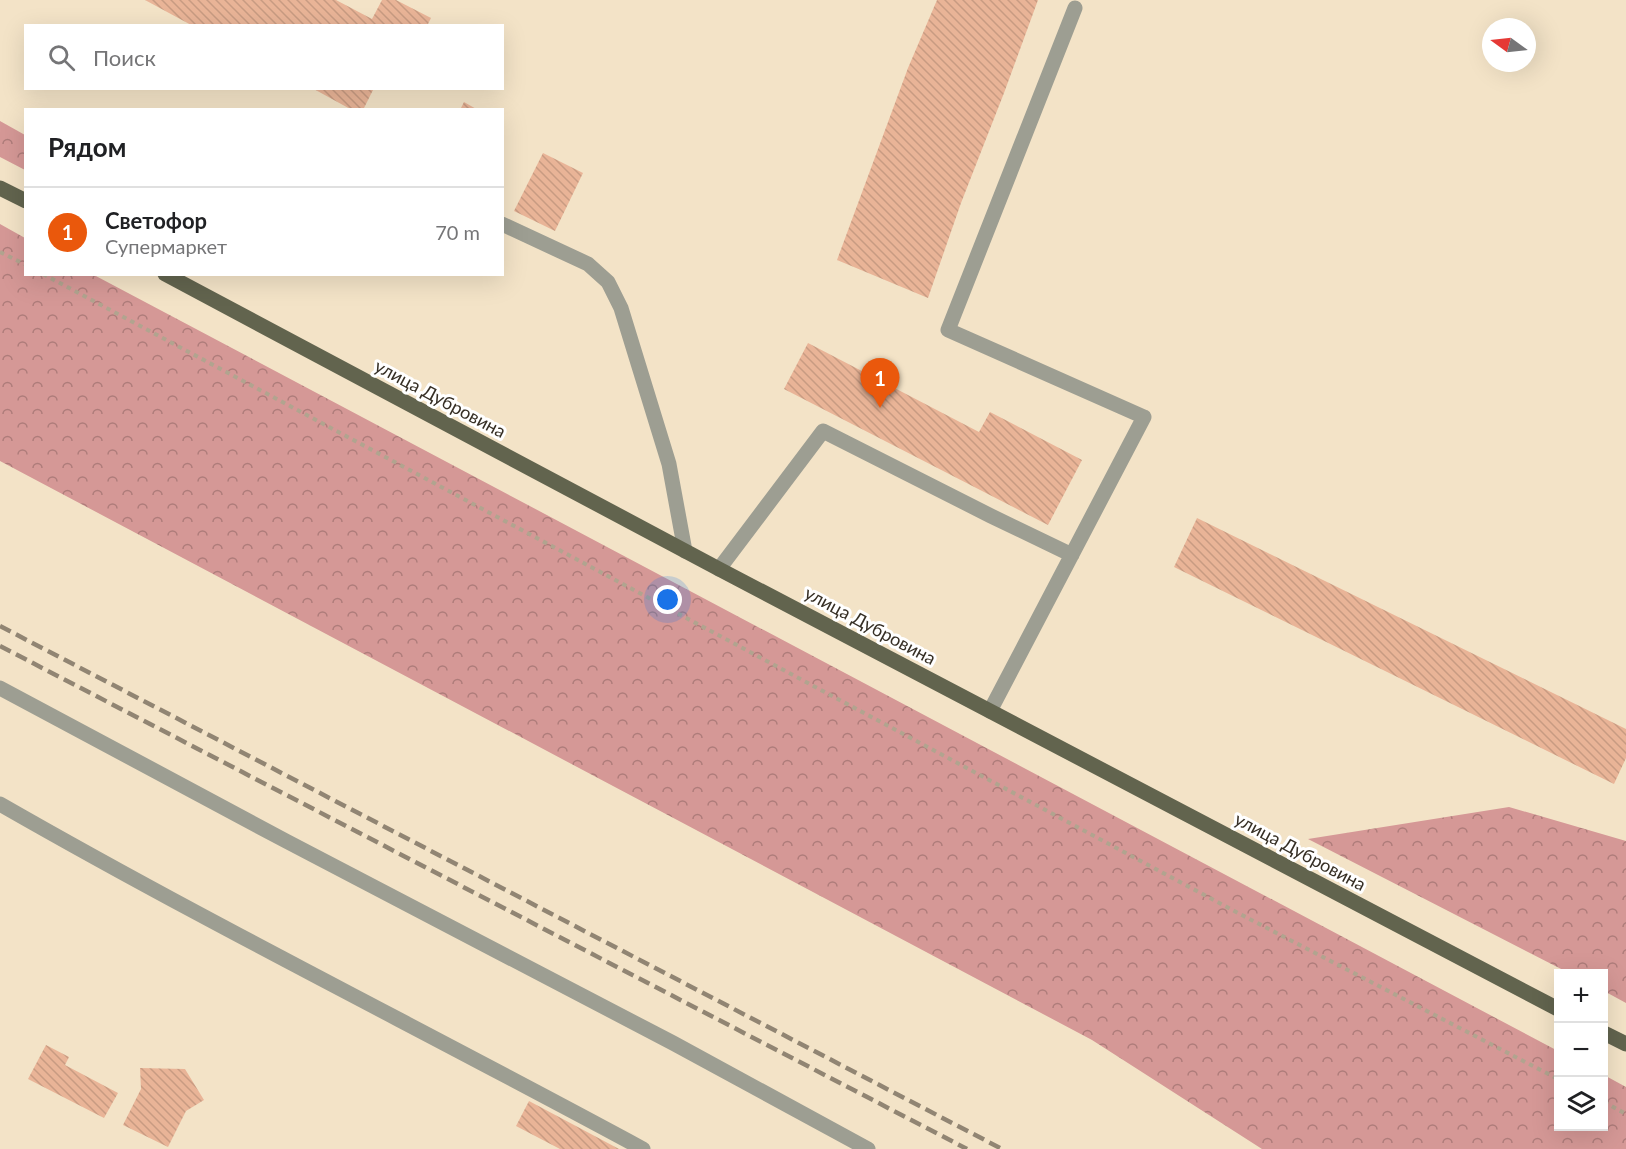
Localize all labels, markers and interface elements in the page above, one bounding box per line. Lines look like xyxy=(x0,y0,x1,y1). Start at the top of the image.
north arrow xyxy=(1482,18,1536,72)
search box xyxy=(24,24,504,90)
icon: search xyxy=(45,41,78,74)
text: Поиск xyxy=(93,44,156,71)
text: Рядом xyxy=(48,131,126,163)
text: Светофор xyxy=(105,207,207,234)
text: 1 xyxy=(62,220,73,244)
text: 70 m xyxy=(435,220,480,244)
text: Супермаркет xyxy=(105,234,227,258)
street label: улица Дубровина xyxy=(371,354,510,442)
pin: 1 xyxy=(860,358,900,408)
street label: улица Дубровина xyxy=(801,581,940,669)
your location xyxy=(653,585,682,614)
street label: улица Дубровина xyxy=(1231,807,1370,895)
map controls xyxy=(1554,969,1608,1131)
button: + xyxy=(1554,969,1608,1023)
button: − xyxy=(1554,1023,1608,1077)
button: layers xyxy=(1554,1077,1608,1131)

